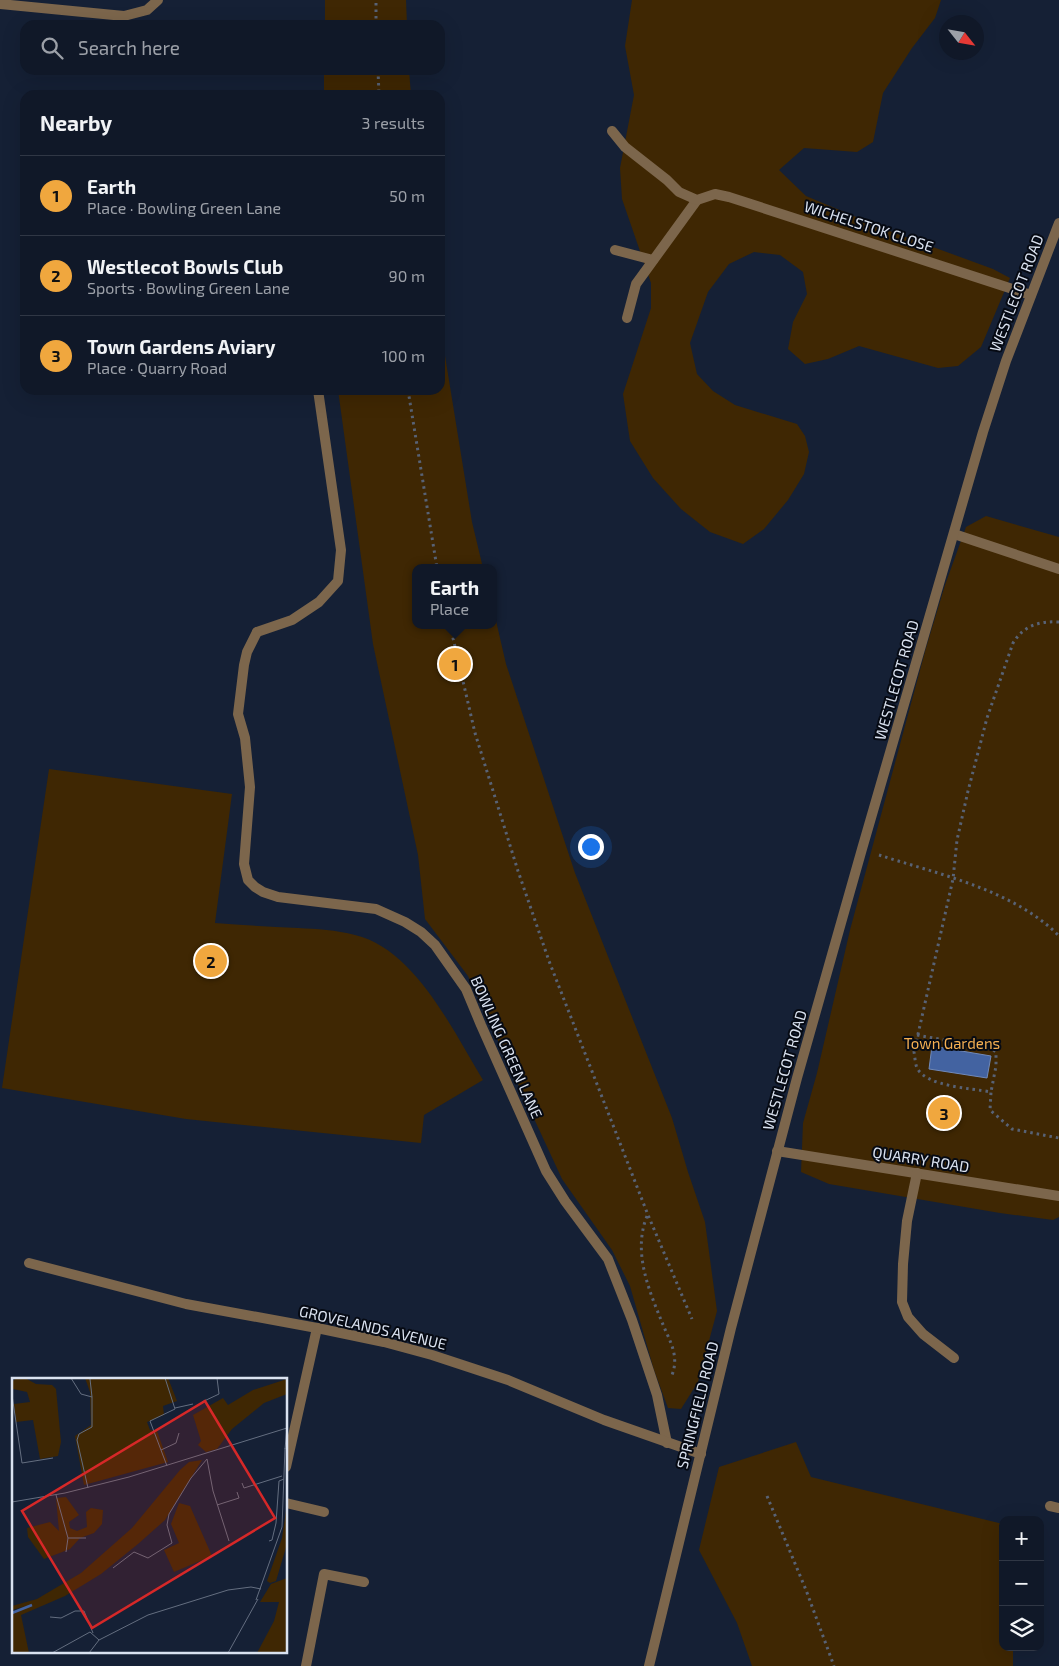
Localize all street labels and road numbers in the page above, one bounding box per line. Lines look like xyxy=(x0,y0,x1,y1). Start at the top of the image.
street label: WICHELSTOK CLOSE xyxy=(802,197,936,255)
street label: WESTLECOT ROAD xyxy=(985,232,1047,354)
street label: WESTLECOT ROAD xyxy=(870,618,922,742)
street label: BOWLING GREEN LANE xyxy=(467,973,547,1121)
street label: WESTLECOT ROAD xyxy=(758,1008,810,1132)
street label: QUARRY ROAD xyxy=(871,1142,971,1177)
street label: GROVELANDS AVENUE xyxy=(298,1301,448,1353)
street label: SPRINGFIELD ROAD xyxy=(672,1340,722,1470)

